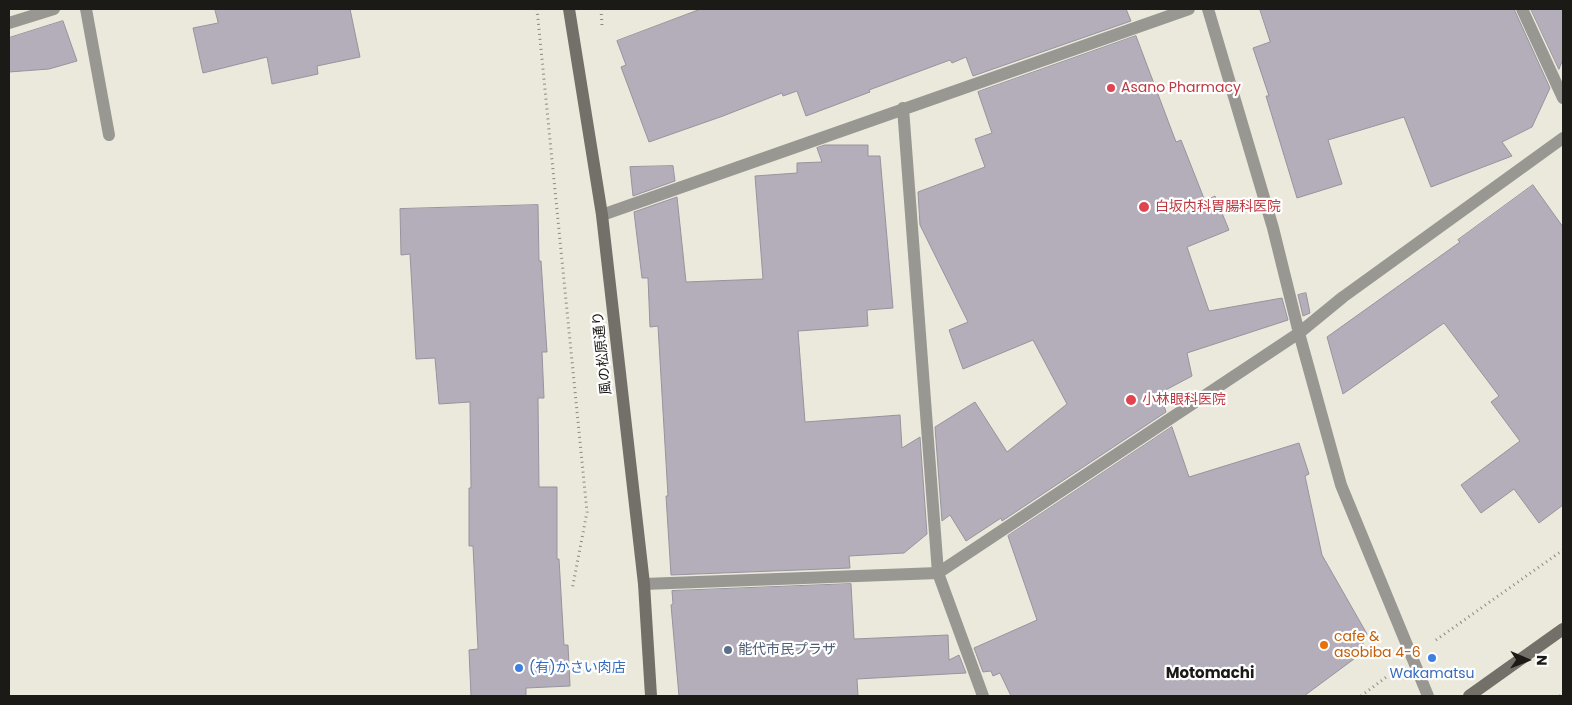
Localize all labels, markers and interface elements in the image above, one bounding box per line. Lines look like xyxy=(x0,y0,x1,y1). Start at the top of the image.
place label: Asano Pharmacy xyxy=(1121,80,1241,96)
marker: Asano Pharmacy xyxy=(1105,82,1117,94)
place label: 白坂内科胃腸科医院 xyxy=(1155,199,1281,215)
marker: 白坂内科胃腸科医院 xyxy=(1137,200,1151,214)
street label: 風の松原通り xyxy=(590,310,616,396)
place label: 小林眼科医院 xyxy=(1142,392,1226,408)
marker: 小林眼科医院 xyxy=(1124,393,1138,407)
place label: cafe & asobiba 4-6 xyxy=(1334,629,1421,662)
north arrow xyxy=(1502,635,1552,685)
marker: cafe & asobiba 4-6 xyxy=(1318,639,1330,651)
place label: 能代市民プラザ xyxy=(738,642,836,658)
marker: 能代市民プラザ xyxy=(722,644,734,656)
marker: Wakamatsu xyxy=(1426,652,1438,664)
text: N xyxy=(1532,655,1552,666)
place label: (有)かさい肉店 xyxy=(529,660,626,676)
marker: (有)かさい肉店 xyxy=(513,662,525,674)
district label: Motomachi xyxy=(1166,665,1254,683)
place label: Wakamatsu xyxy=(1389,666,1475,682)

